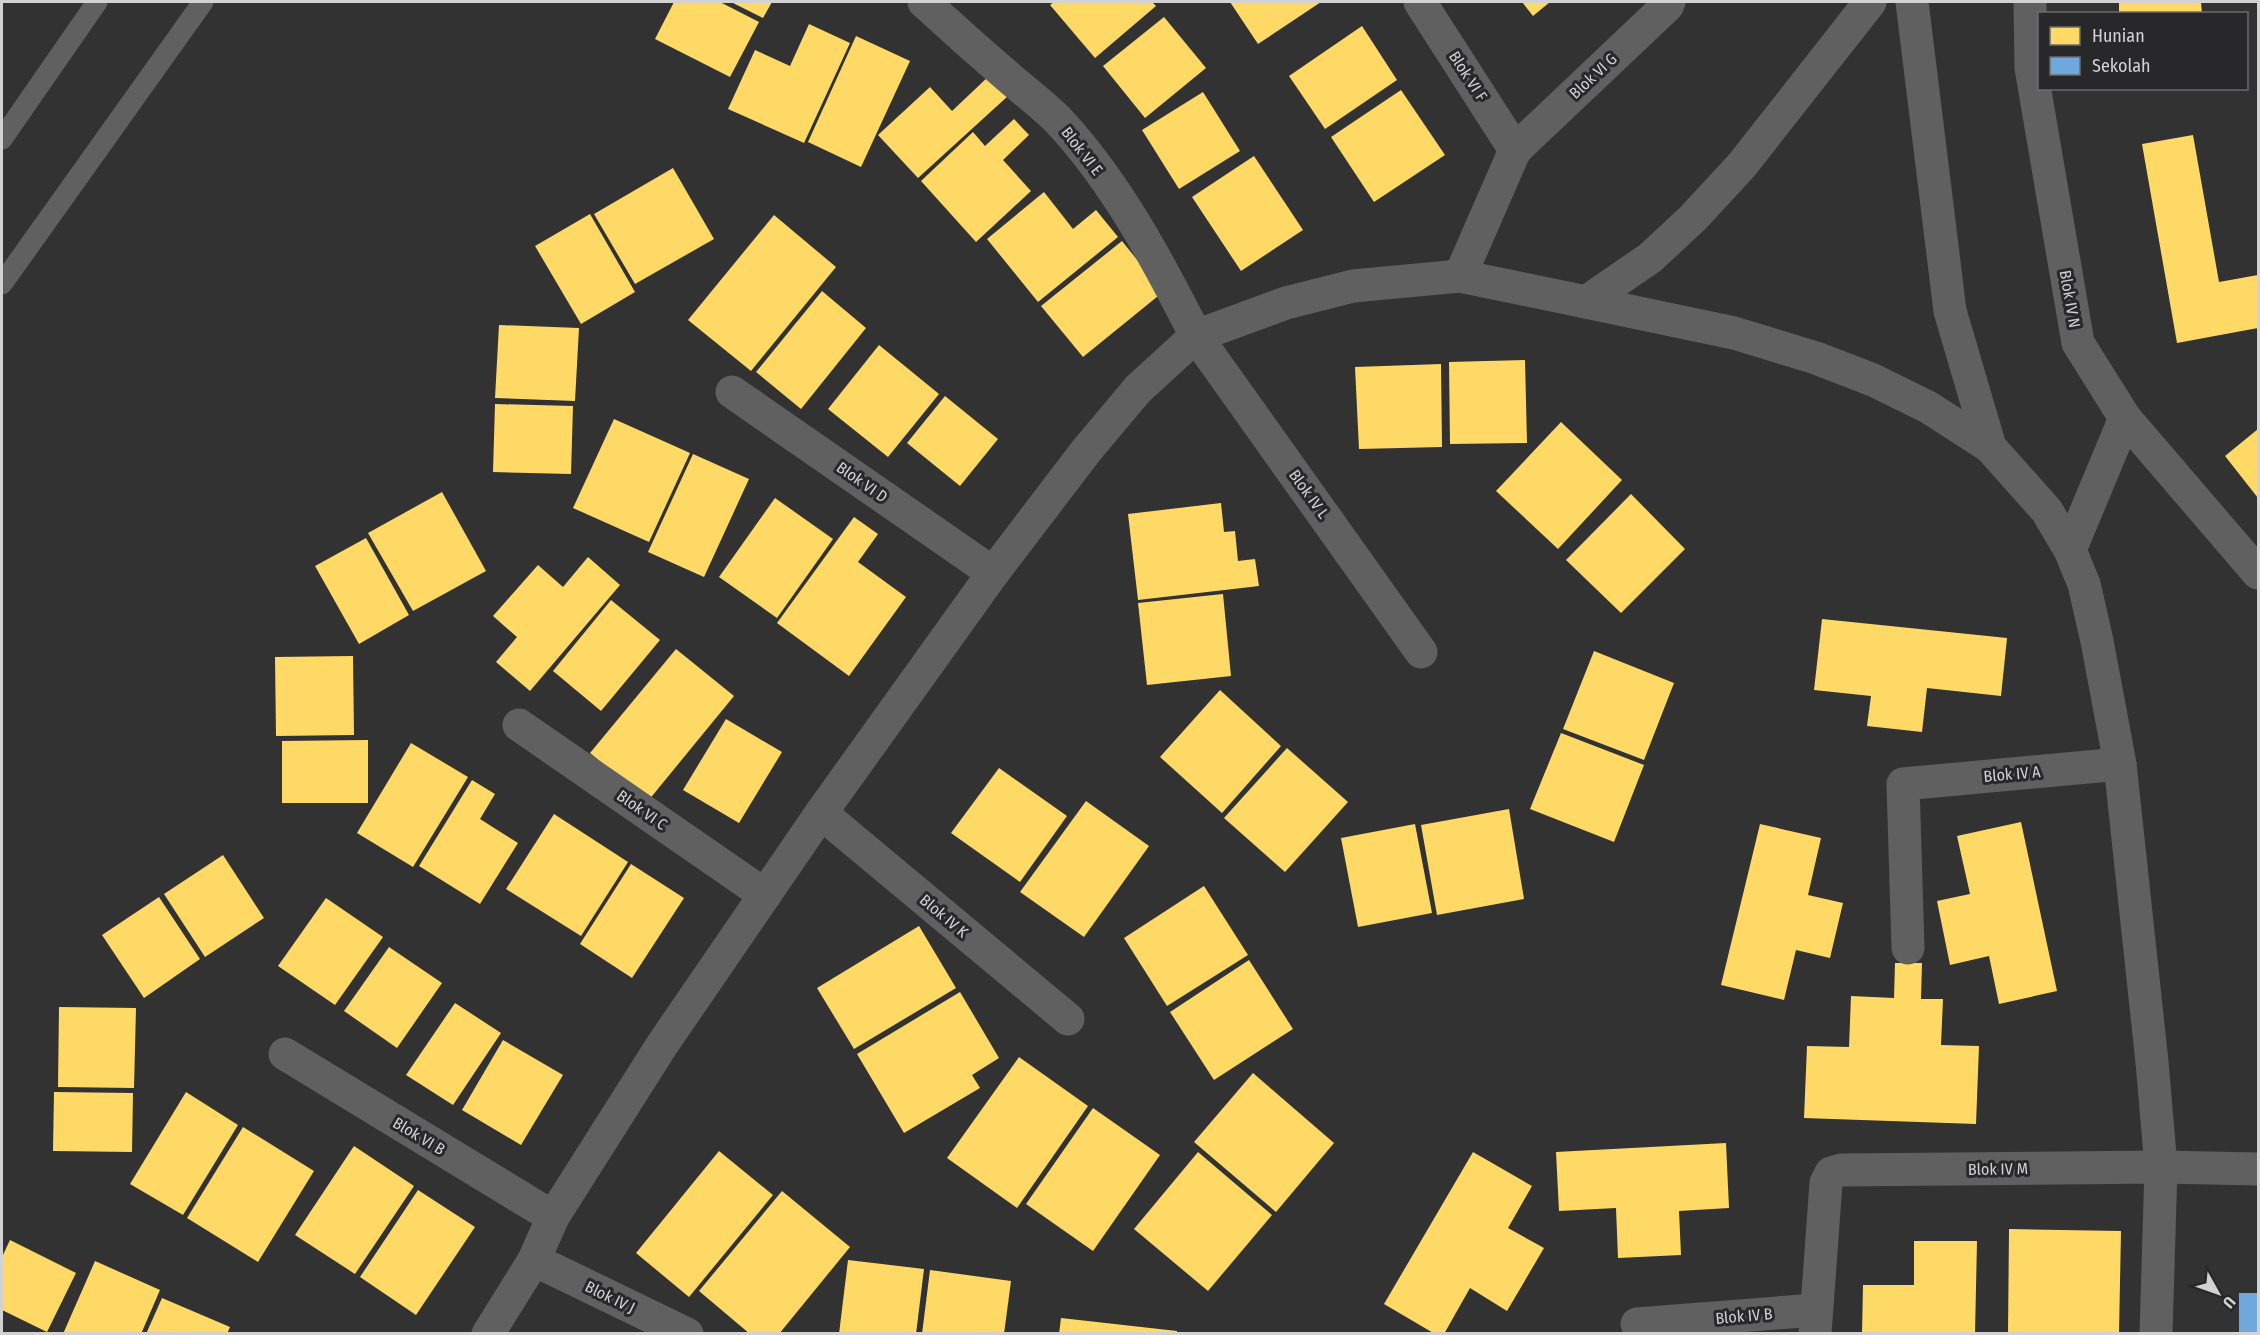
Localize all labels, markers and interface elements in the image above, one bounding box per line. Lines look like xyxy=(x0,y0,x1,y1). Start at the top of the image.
legend xyxy=(2038,12,2248,90)
text: Hunian xyxy=(2092,25,2145,47)
street label: Blok VI F xyxy=(1445,47,1491,105)
street label: Blok VI G xyxy=(1565,49,1621,103)
text: Sekolah xyxy=(2092,55,2150,77)
street label: Blok VI E xyxy=(1057,123,1107,179)
street label: Blok IV N xyxy=(2056,269,2084,329)
street label: Blok VI D xyxy=(833,458,891,506)
street label: Blok IV L xyxy=(1285,466,1333,522)
street label: Blok IV A xyxy=(1983,762,2042,786)
street label: Blok VI C xyxy=(613,786,671,834)
street label: Blok IV K xyxy=(916,890,972,942)
street label: Blok VI B xyxy=(390,1113,449,1159)
street label: Blok IV M xyxy=(1968,1159,2028,1179)
north arrow xyxy=(2188,1263,2248,1323)
street label: Blok IV J xyxy=(582,1277,638,1317)
text: U xyxy=(2219,1293,2239,1312)
street label: Blok IV B xyxy=(1715,1304,1774,1328)

